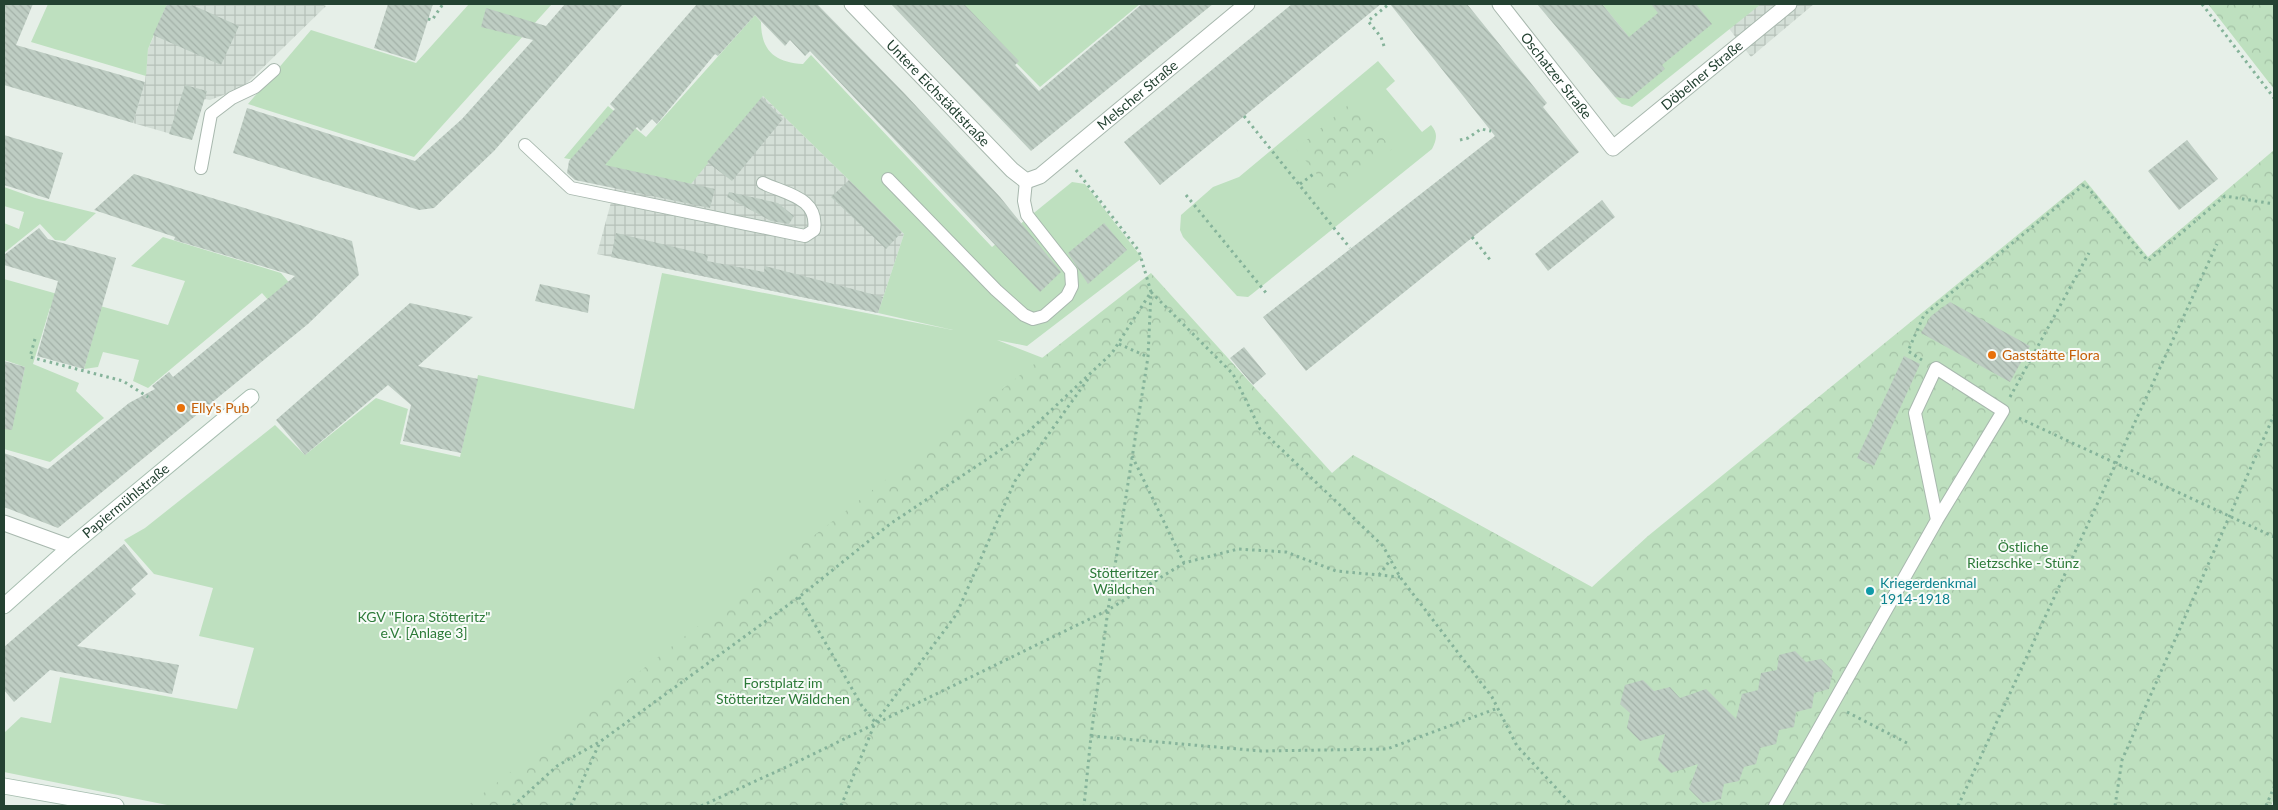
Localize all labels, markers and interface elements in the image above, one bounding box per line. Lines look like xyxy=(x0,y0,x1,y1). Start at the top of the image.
street label: Oschatzer Straße xyxy=(1517,29,1596,122)
street label: Untere Eichstädtstraße xyxy=(883,36,994,150)
street label: Döbelner Straße xyxy=(1657,36,1746,113)
street label: Melscher Straße xyxy=(1093,56,1181,133)
place label: Gaststätte Flora xyxy=(2002,346,2100,363)
marker: Gaststätte Flora xyxy=(1986,349,1998,361)
place label: Elly's Pub xyxy=(191,399,249,416)
marker: Elly's Pub xyxy=(175,402,187,414)
street label: Papiermühlstraße xyxy=(79,459,172,541)
park label: Östliche Rietzschke - Stünz xyxy=(1967,538,2079,571)
park label: Stötteritzer Wäldchen xyxy=(1089,564,1159,597)
place label: Kriegerdenkmal 1914-1918 xyxy=(1880,574,1976,607)
marker: Kriegerdenkmal 1914-1918 xyxy=(1864,585,1876,597)
park label: KGV "Flora Stötteritz" e.V. [Anlage 3] xyxy=(357,608,491,641)
park label: Forstplatz im Stötteritzer Wäldchen xyxy=(716,674,850,707)

